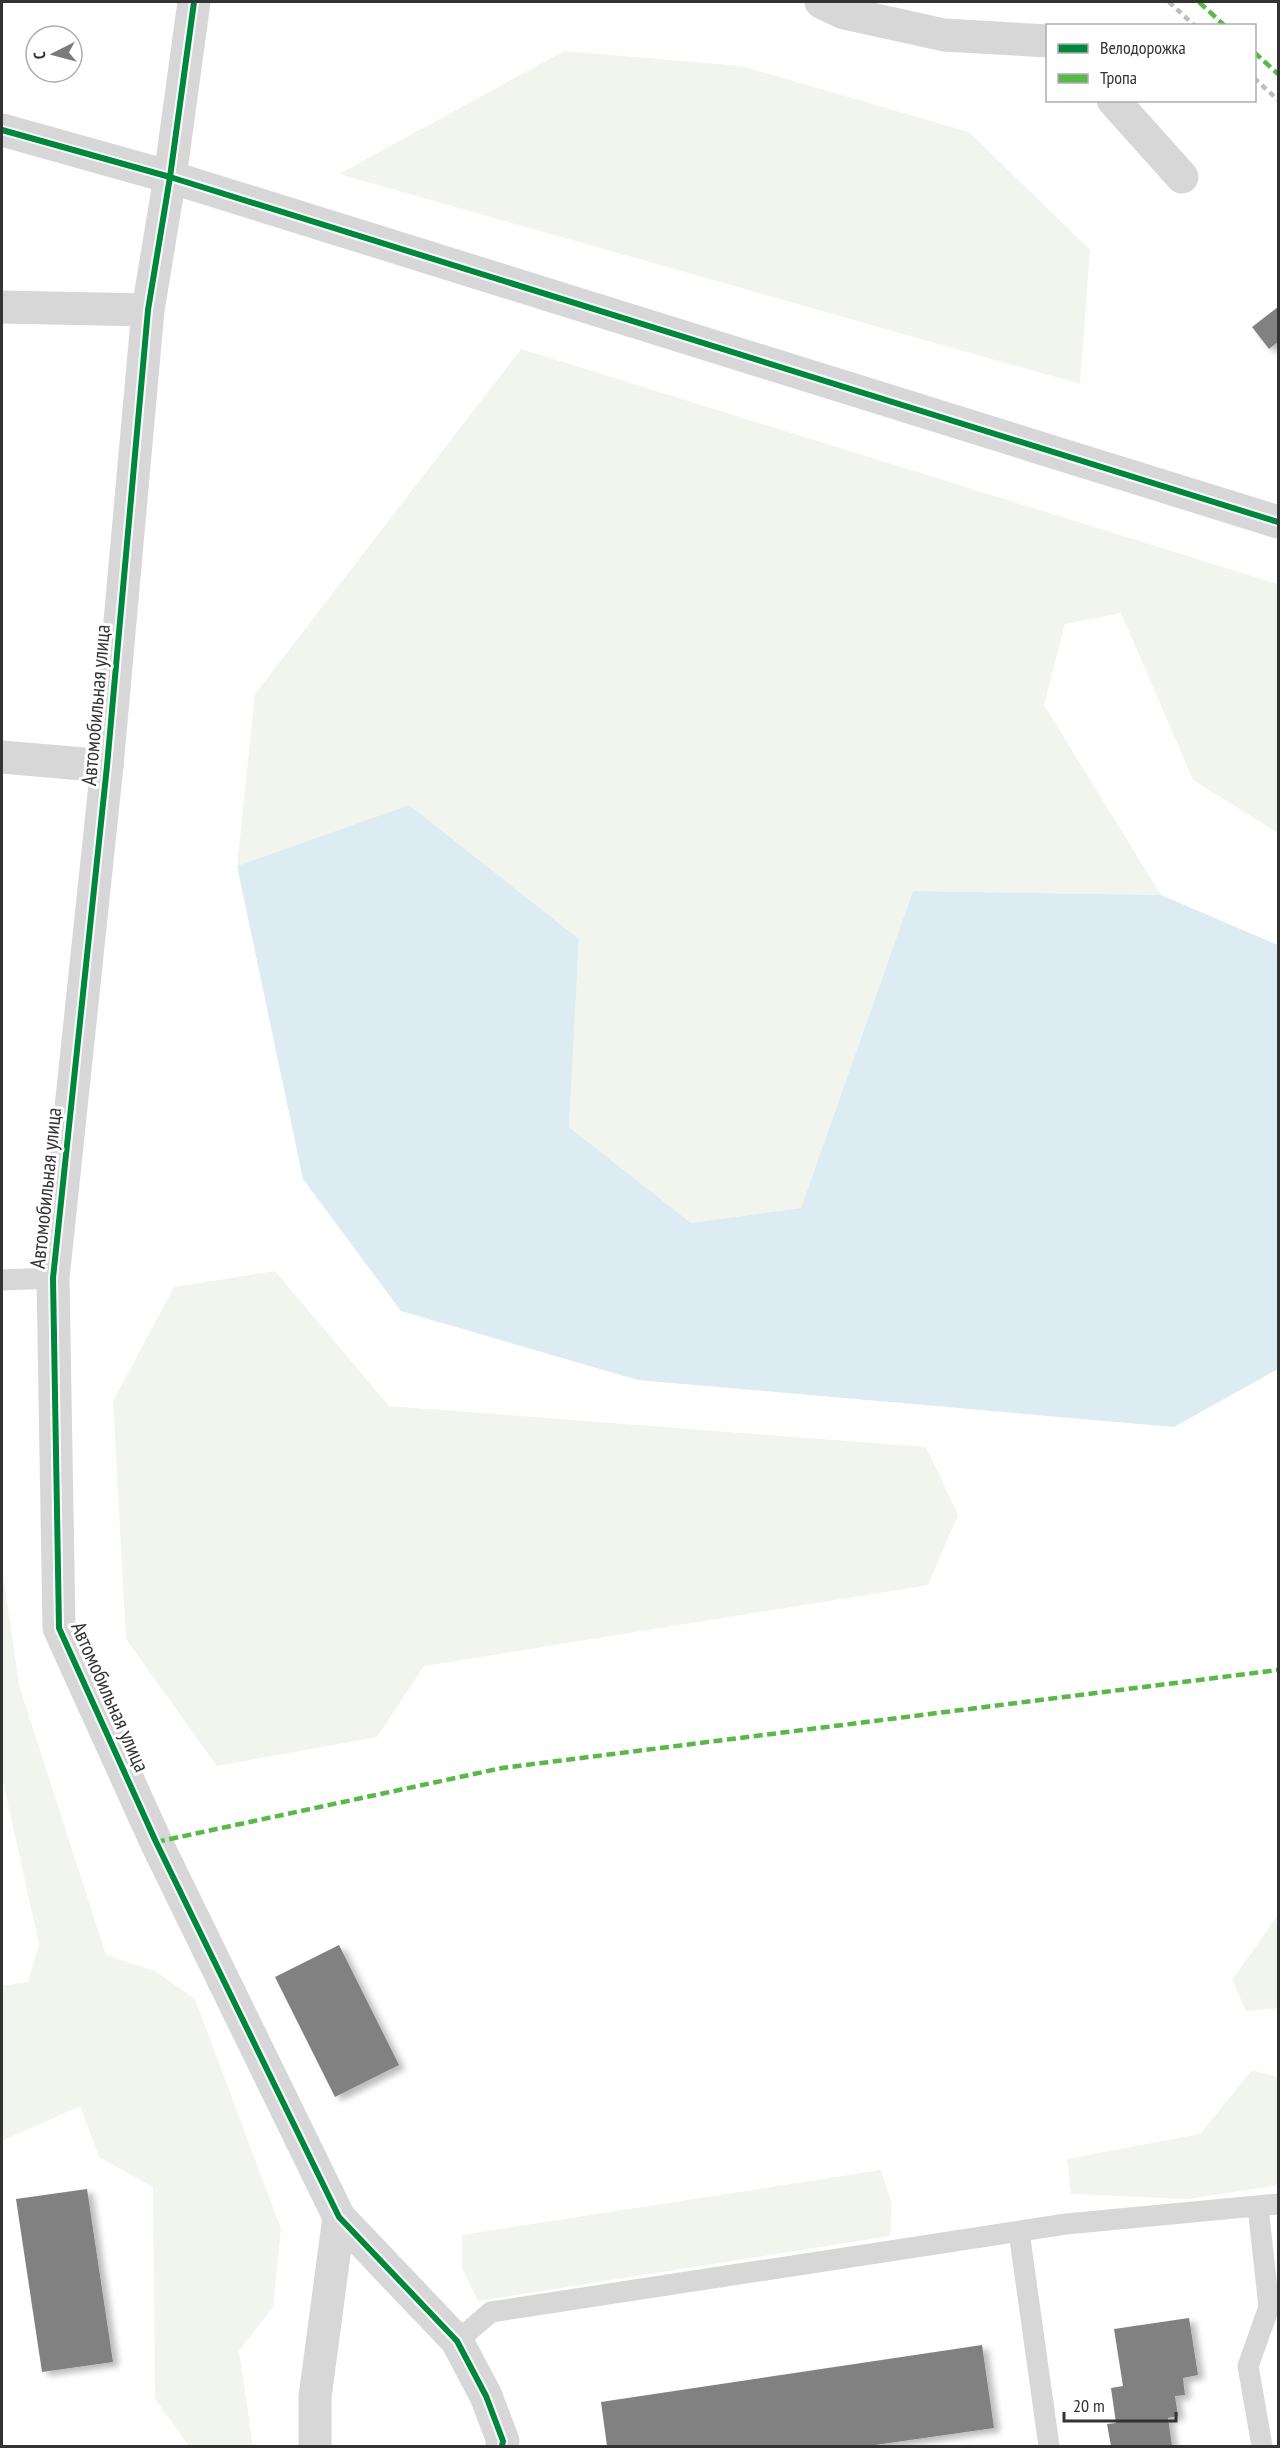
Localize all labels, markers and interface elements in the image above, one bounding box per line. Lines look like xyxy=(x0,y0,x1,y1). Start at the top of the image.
north arrow xyxy=(24,24,84,84)
legend xyxy=(1046,24,1256,102)
text: Велодорожка xyxy=(1100,36,1186,59)
text: С xyxy=(29,50,49,60)
text: Тропа xyxy=(1100,66,1137,89)
street label: Автомобильная улица xyxy=(75,623,116,787)
street label: Автомобильная улица xyxy=(24,1106,67,1270)
street label: Автомобильная улица xyxy=(65,1617,156,1776)
scale bar xyxy=(1064,2385,1176,2423)
text: 20 m xyxy=(1073,2394,1105,2417)

